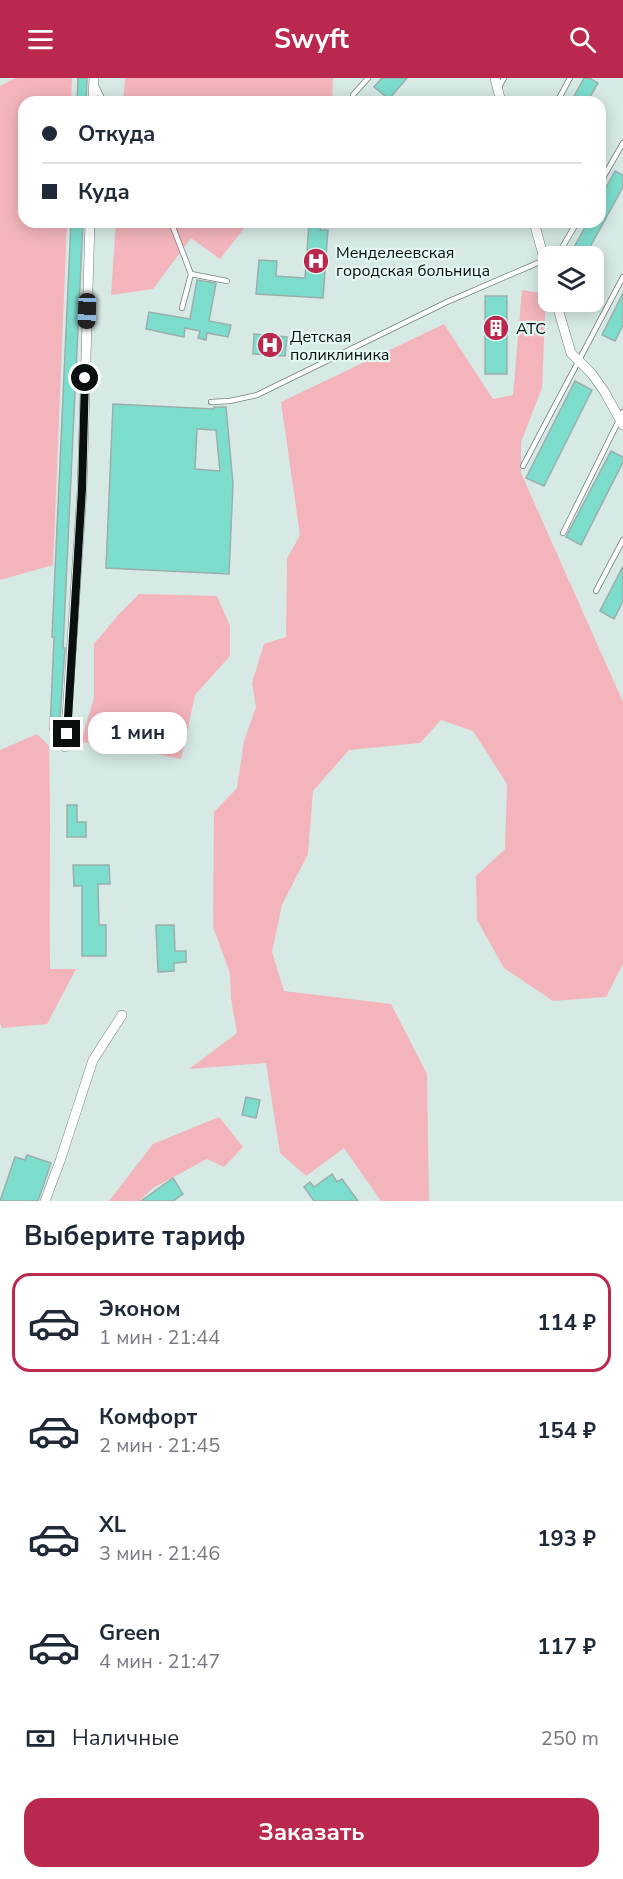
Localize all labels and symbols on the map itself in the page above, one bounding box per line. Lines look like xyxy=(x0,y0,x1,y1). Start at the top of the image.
place label: Менделеевская городская больница xyxy=(336,242,490,282)
hospital icon: Менделеевская городская больница xyxy=(301,246,331,276)
car xyxy=(77,293,97,329)
building icon: АТС xyxy=(481,313,511,343)
place label: АТС xyxy=(516,318,546,340)
place label: Детская поликлиника xyxy=(290,326,390,366)
hospital icon: Детская поликлиника xyxy=(255,330,285,360)
route start xyxy=(71,364,98,391)
callout: 1 мин xyxy=(88,713,187,755)
route end xyxy=(53,720,80,747)

